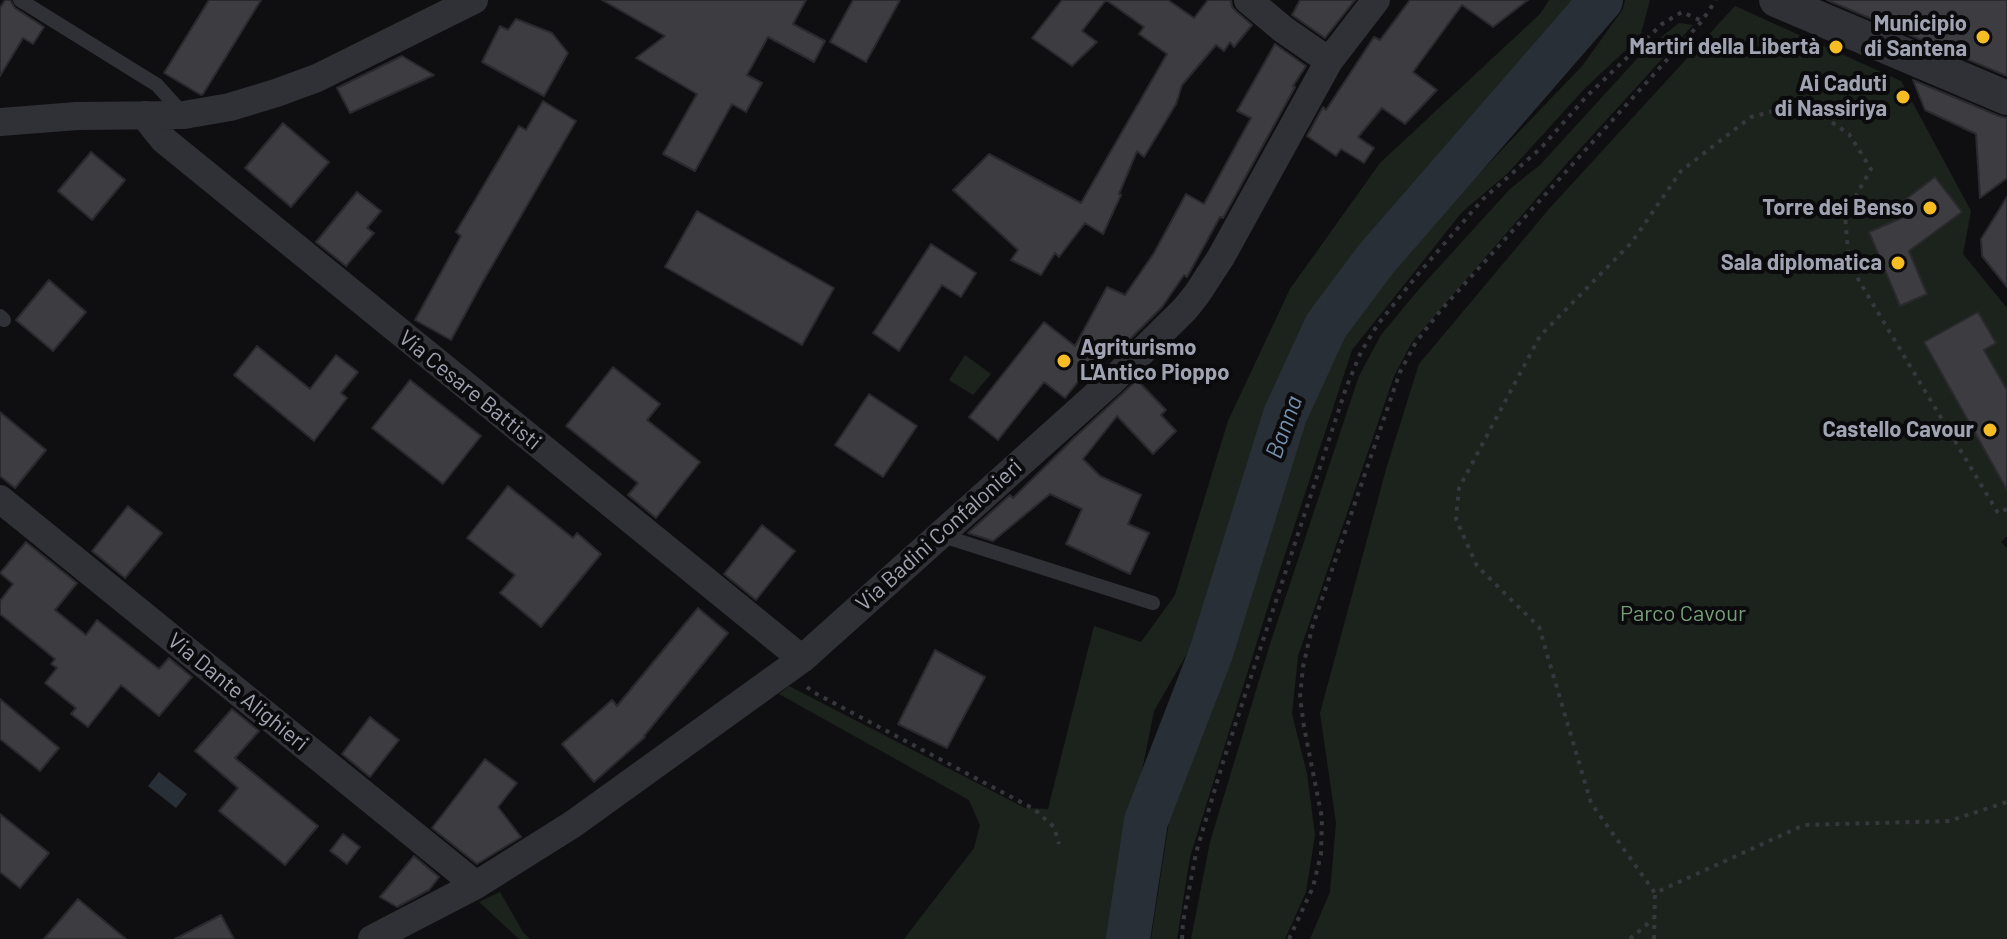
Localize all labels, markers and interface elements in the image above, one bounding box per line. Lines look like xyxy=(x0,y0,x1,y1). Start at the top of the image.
place label: Municipio di Santena xyxy=(1864,11,1967,62)
marker: Municipio di Santena xyxy=(1974,28,1992,46)
place label: Martiri della Libertà xyxy=(1629,34,1820,60)
marker: Martiri della Libertà xyxy=(1827,38,1845,56)
place label: Ai Caduti di Nassiriya xyxy=(1775,71,1887,122)
marker: Ai Caduti di Nassiriya xyxy=(1894,88,1912,106)
place label: Torre dei Benso xyxy=(1762,195,1914,221)
marker: Torre dei Benso xyxy=(1921,199,1939,217)
place label: Sala diplomatica xyxy=(1721,250,1882,276)
marker: Sala diplomatica xyxy=(1889,254,1907,272)
street label: Via Cesare Battisti xyxy=(393,325,547,455)
place label: Agriturismo L'Antico Pioppo xyxy=(1080,335,1229,386)
marker: Agriturismo L'Antico Pioppo xyxy=(1055,352,1073,370)
water label: Banna xyxy=(1259,392,1309,462)
place label: Castello Cavour xyxy=(1822,417,1974,443)
marker: Castello Cavour xyxy=(1981,421,1999,439)
street label: Via Badini Confalonieri xyxy=(851,453,1027,617)
park label: Parco Cavour xyxy=(1620,601,1746,627)
street label: Via Dante Alighieri xyxy=(162,627,314,757)

